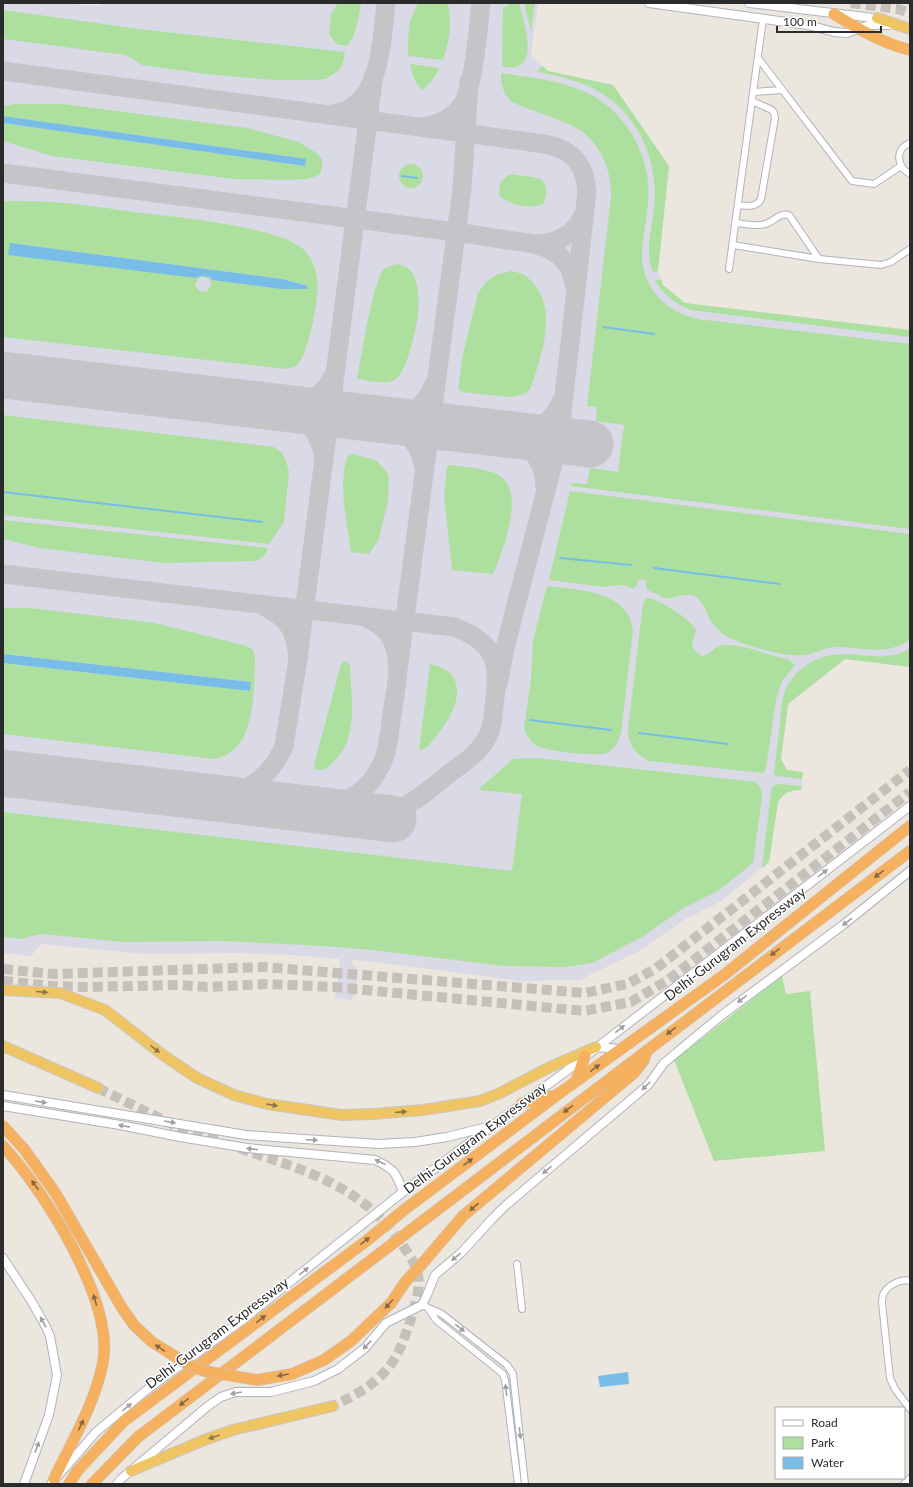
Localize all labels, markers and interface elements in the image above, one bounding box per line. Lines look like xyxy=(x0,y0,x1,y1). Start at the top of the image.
scale bar xyxy=(777,8,881,34)
text: 100 m xyxy=(783,14,817,29)
one-way arrow xyxy=(818,869,829,877)
one-way arrow xyxy=(873,870,884,878)
street label: Delhi-Gurugram Expressway xyxy=(661,883,809,1004)
one-way arrow xyxy=(841,917,852,926)
one-way arrow xyxy=(770,948,780,956)
one-way arrow xyxy=(36,988,48,995)
one-way arrow xyxy=(737,995,748,1003)
one-way arrow xyxy=(615,1024,626,1033)
one-way arrow xyxy=(666,1027,677,1035)
one-way arrow xyxy=(150,1045,161,1054)
one-way arrow xyxy=(590,1064,600,1072)
street label: Delhi-Gurugram Expressway xyxy=(400,1078,550,1197)
one-way arrow xyxy=(641,1081,651,1090)
one-way arrow xyxy=(35,1099,47,1105)
one-way arrow xyxy=(266,1102,278,1108)
one-way arrow xyxy=(563,1105,573,1113)
one-way arrow xyxy=(395,1108,407,1115)
one-way arrow xyxy=(164,1120,176,1126)
one-way arrow xyxy=(118,1122,130,1128)
one-way arrow xyxy=(306,1136,318,1143)
one-way arrow xyxy=(246,1146,258,1152)
one-way arrow xyxy=(463,1158,473,1166)
one-way arrow xyxy=(375,1159,386,1165)
one-way arrow xyxy=(542,1165,552,1174)
one-way arrow xyxy=(31,1180,39,1190)
one-way arrow xyxy=(469,1202,480,1211)
one-way arrow xyxy=(360,1237,371,1246)
one-way arrow xyxy=(450,1253,461,1262)
one-way arrow xyxy=(299,1266,310,1275)
street label: Delhi-Gurugram Expressway xyxy=(142,1273,292,1392)
one-way arrow xyxy=(92,1294,98,1306)
one-way arrow xyxy=(385,1299,394,1309)
one-way arrow xyxy=(256,1315,267,1324)
one-way arrow xyxy=(40,1316,47,1328)
one-way arrow xyxy=(454,1324,465,1332)
one-way arrow xyxy=(362,1340,371,1350)
one-way arrow xyxy=(154,1344,166,1351)
one-way arrow xyxy=(277,1373,289,1379)
one-way arrow xyxy=(503,1384,509,1396)
one-way arrow xyxy=(229,1391,242,1397)
one-way arrow xyxy=(178,1397,189,1406)
one-way arrow xyxy=(122,1402,132,1411)
legend xyxy=(775,1407,905,1479)
text: Road xyxy=(811,1415,838,1430)
one-way arrow xyxy=(78,1419,84,1430)
one-way arrow xyxy=(516,1427,523,1439)
one-way arrow xyxy=(207,1434,219,1440)
text: Park xyxy=(811,1435,835,1450)
one-way arrow xyxy=(34,1441,40,1453)
text: Water xyxy=(811,1455,844,1470)

